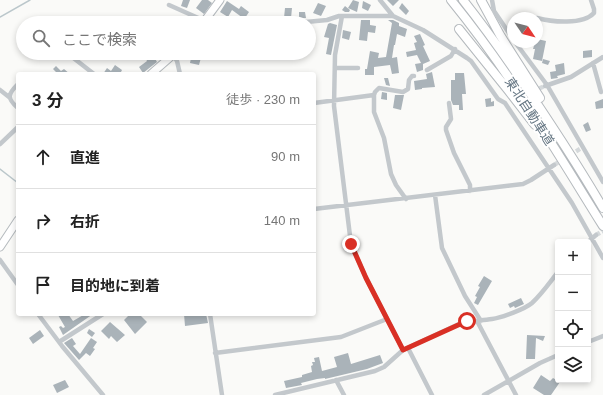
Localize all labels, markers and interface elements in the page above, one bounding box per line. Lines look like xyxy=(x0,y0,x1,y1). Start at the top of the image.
north arrow xyxy=(507,12,543,48)
search box xyxy=(16,16,316,60)
icon: search xyxy=(30,27,52,49)
text: ここで検索 xyxy=(62,31,137,48)
street label: 東北自動車道 xyxy=(502,74,557,148)
text: 3 分 xyxy=(32,91,63,110)
text: 徒歩 · 230 m xyxy=(226,92,300,107)
icon: ahead xyxy=(32,146,54,168)
text: 直進 xyxy=(70,149,100,166)
text: 90 m xyxy=(271,149,300,164)
icon: right xyxy=(32,210,54,232)
text: 右折 xyxy=(70,213,100,230)
text: 140 m xyxy=(264,213,300,228)
route end xyxy=(342,235,360,253)
map controls xyxy=(555,239,591,383)
button: + xyxy=(555,239,591,275)
icon: arrive xyxy=(32,274,54,296)
button: − xyxy=(555,275,591,311)
text: 目的地に到着 xyxy=(70,277,160,294)
button: locate xyxy=(555,311,591,347)
route start xyxy=(458,312,476,330)
button: layers xyxy=(555,347,591,383)

